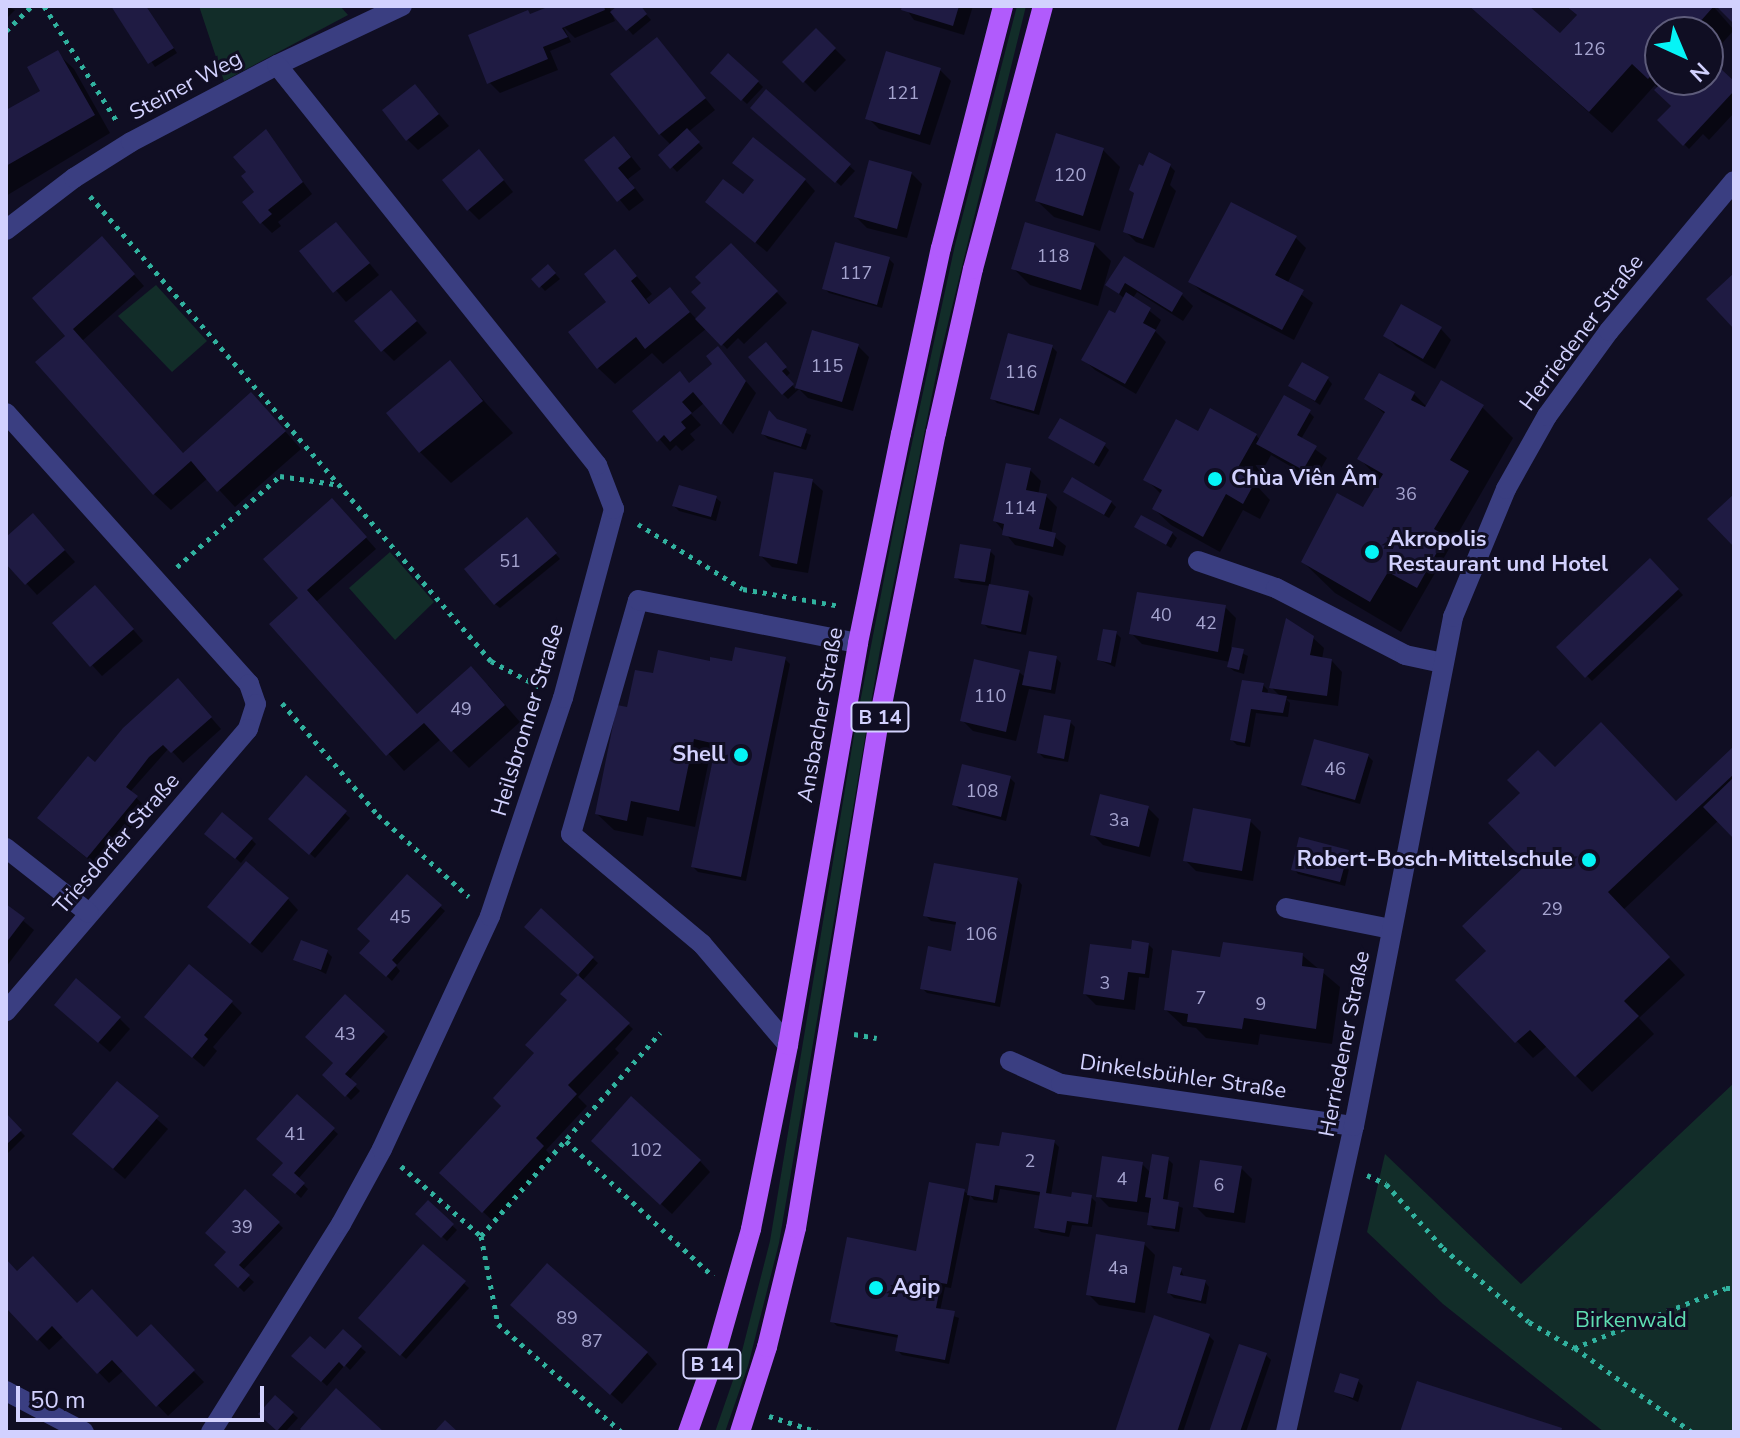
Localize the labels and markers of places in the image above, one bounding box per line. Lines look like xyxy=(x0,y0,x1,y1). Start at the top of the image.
place label: Chùa Viên Âm xyxy=(1231,466,1377,492)
marker: Chùa Viên Âm xyxy=(1206,470,1224,488)
place label: Akropolis Restaurant und Hotel xyxy=(1388,526,1608,578)
marker: Akropolis Restaurant und Hotel xyxy=(1363,543,1381,561)
place label: Shell xyxy=(672,742,725,768)
marker: Shell xyxy=(732,746,750,764)
place label: Robert-Bosch-Mittelschule xyxy=(1297,847,1573,873)
marker: Robert-Bosch-Mittelschule xyxy=(1580,851,1598,869)
place label: Agip xyxy=(892,1275,940,1301)
marker: Agip xyxy=(867,1279,885,1297)

